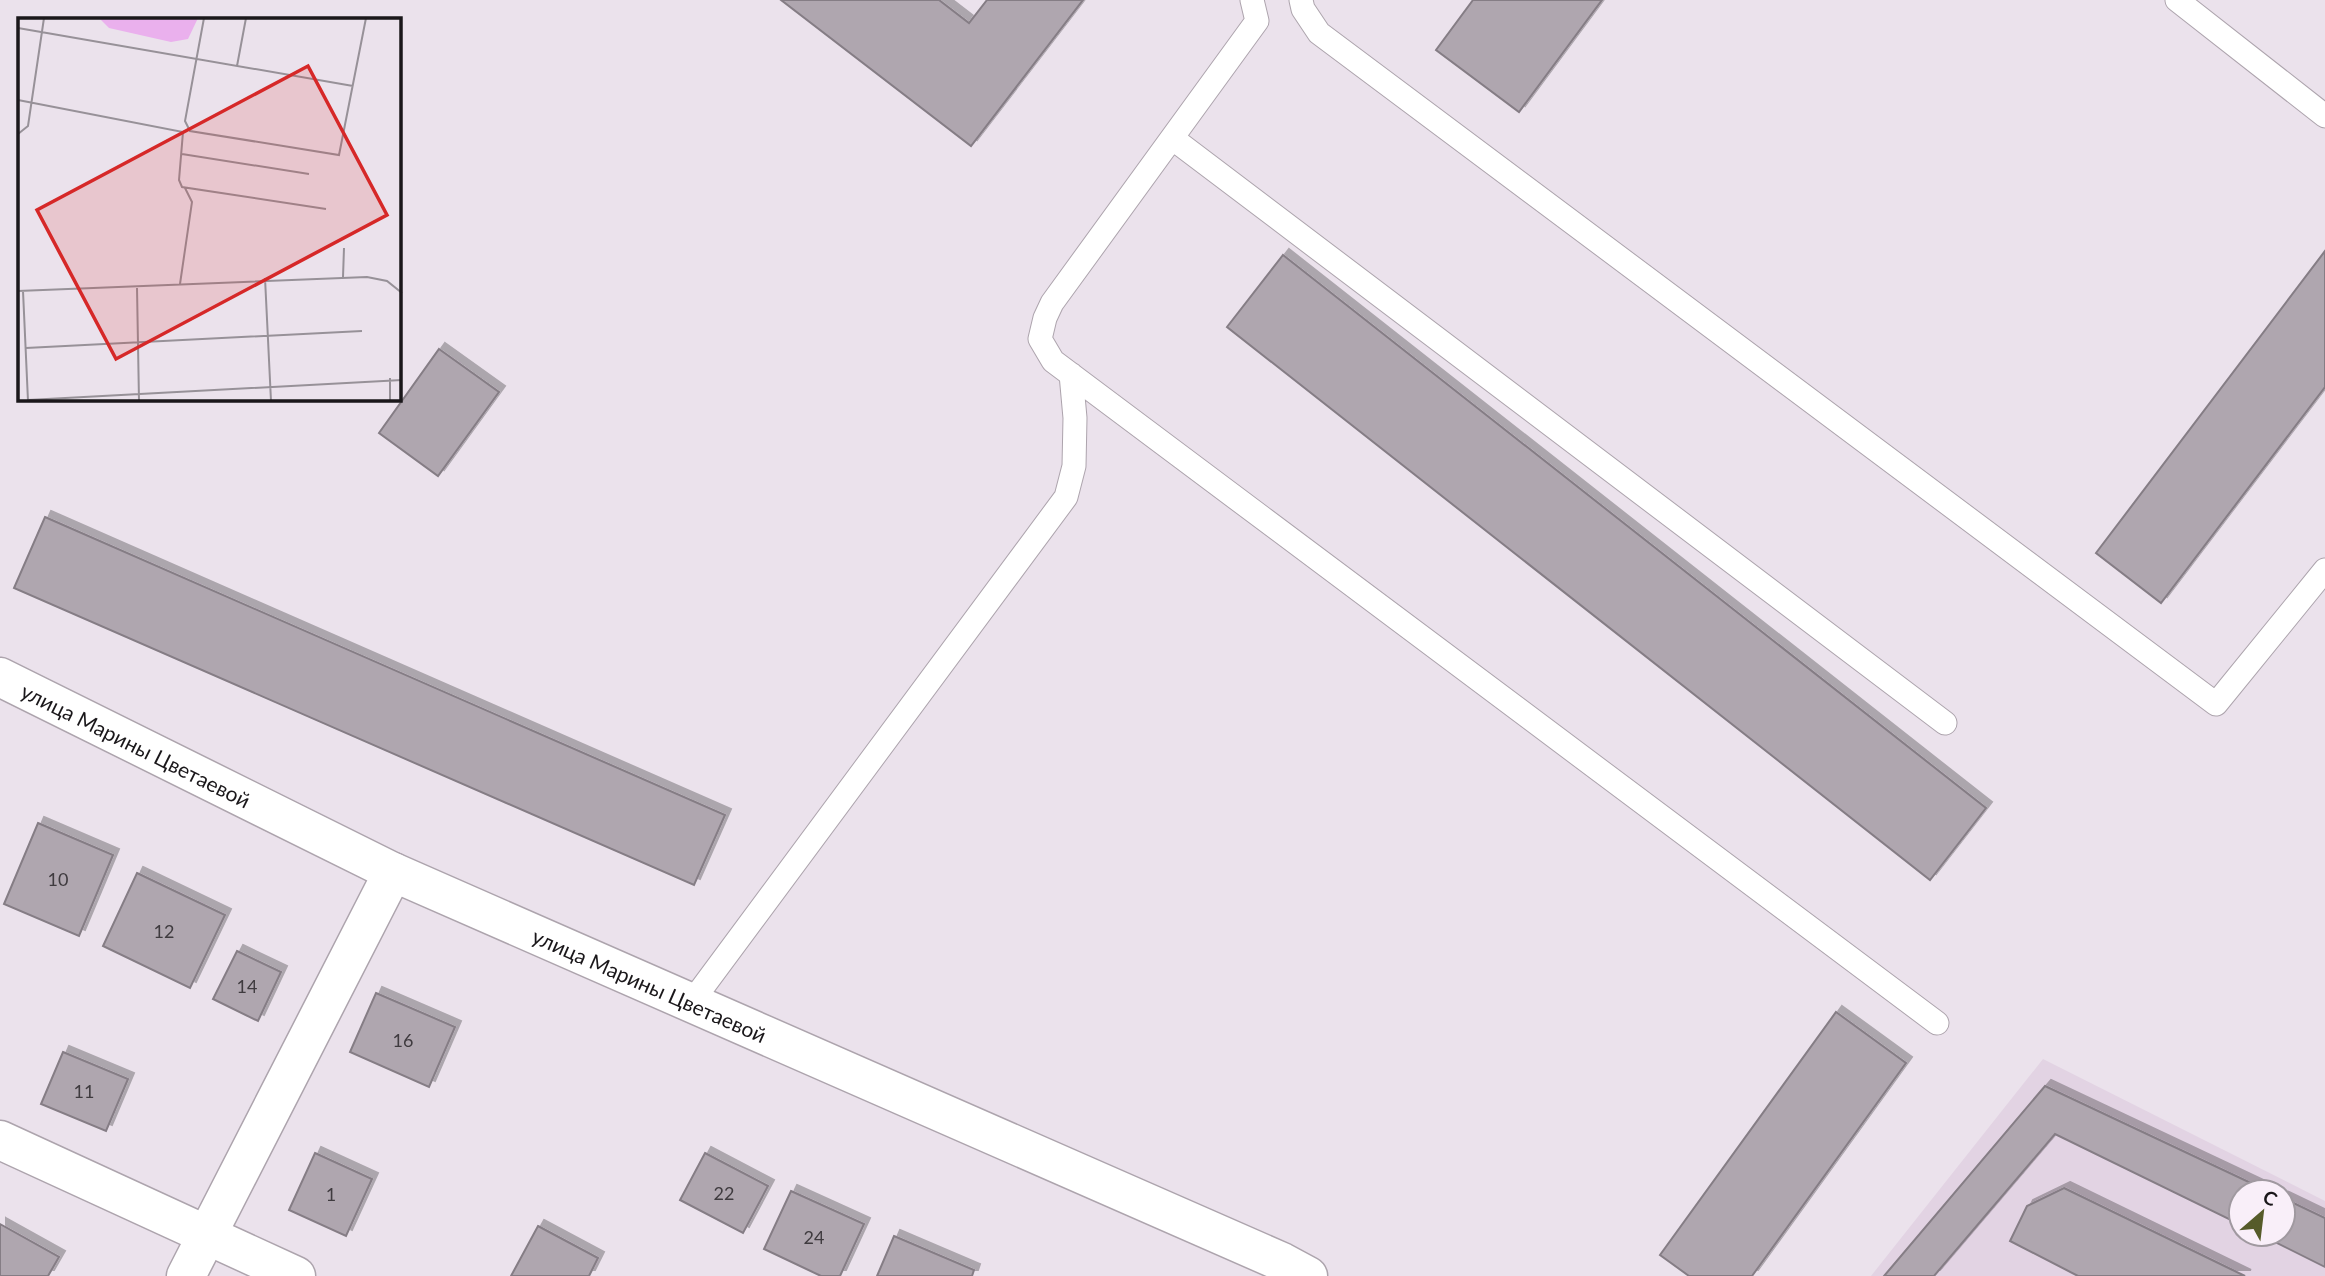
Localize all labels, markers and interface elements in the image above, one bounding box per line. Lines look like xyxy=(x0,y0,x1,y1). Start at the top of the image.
inset map xyxy=(18,18,401,401)
street label: улица Марины Цветаевой xyxy=(17,677,255,812)
house number: 10 xyxy=(48,868,68,890)
house number: 12 xyxy=(154,920,174,942)
street label: улица Марины Цветаевой xyxy=(529,922,770,1047)
house number: 14 xyxy=(237,975,257,997)
house number: 16 xyxy=(393,1029,413,1051)
house number: 11 xyxy=(74,1080,94,1102)
north arrow xyxy=(2227,1178,2297,1248)
house number: 22 xyxy=(714,1182,734,1204)
house number: 1 xyxy=(326,1183,336,1205)
text: С xyxy=(2259,1184,2282,1211)
house number: 24 xyxy=(804,1226,824,1248)

